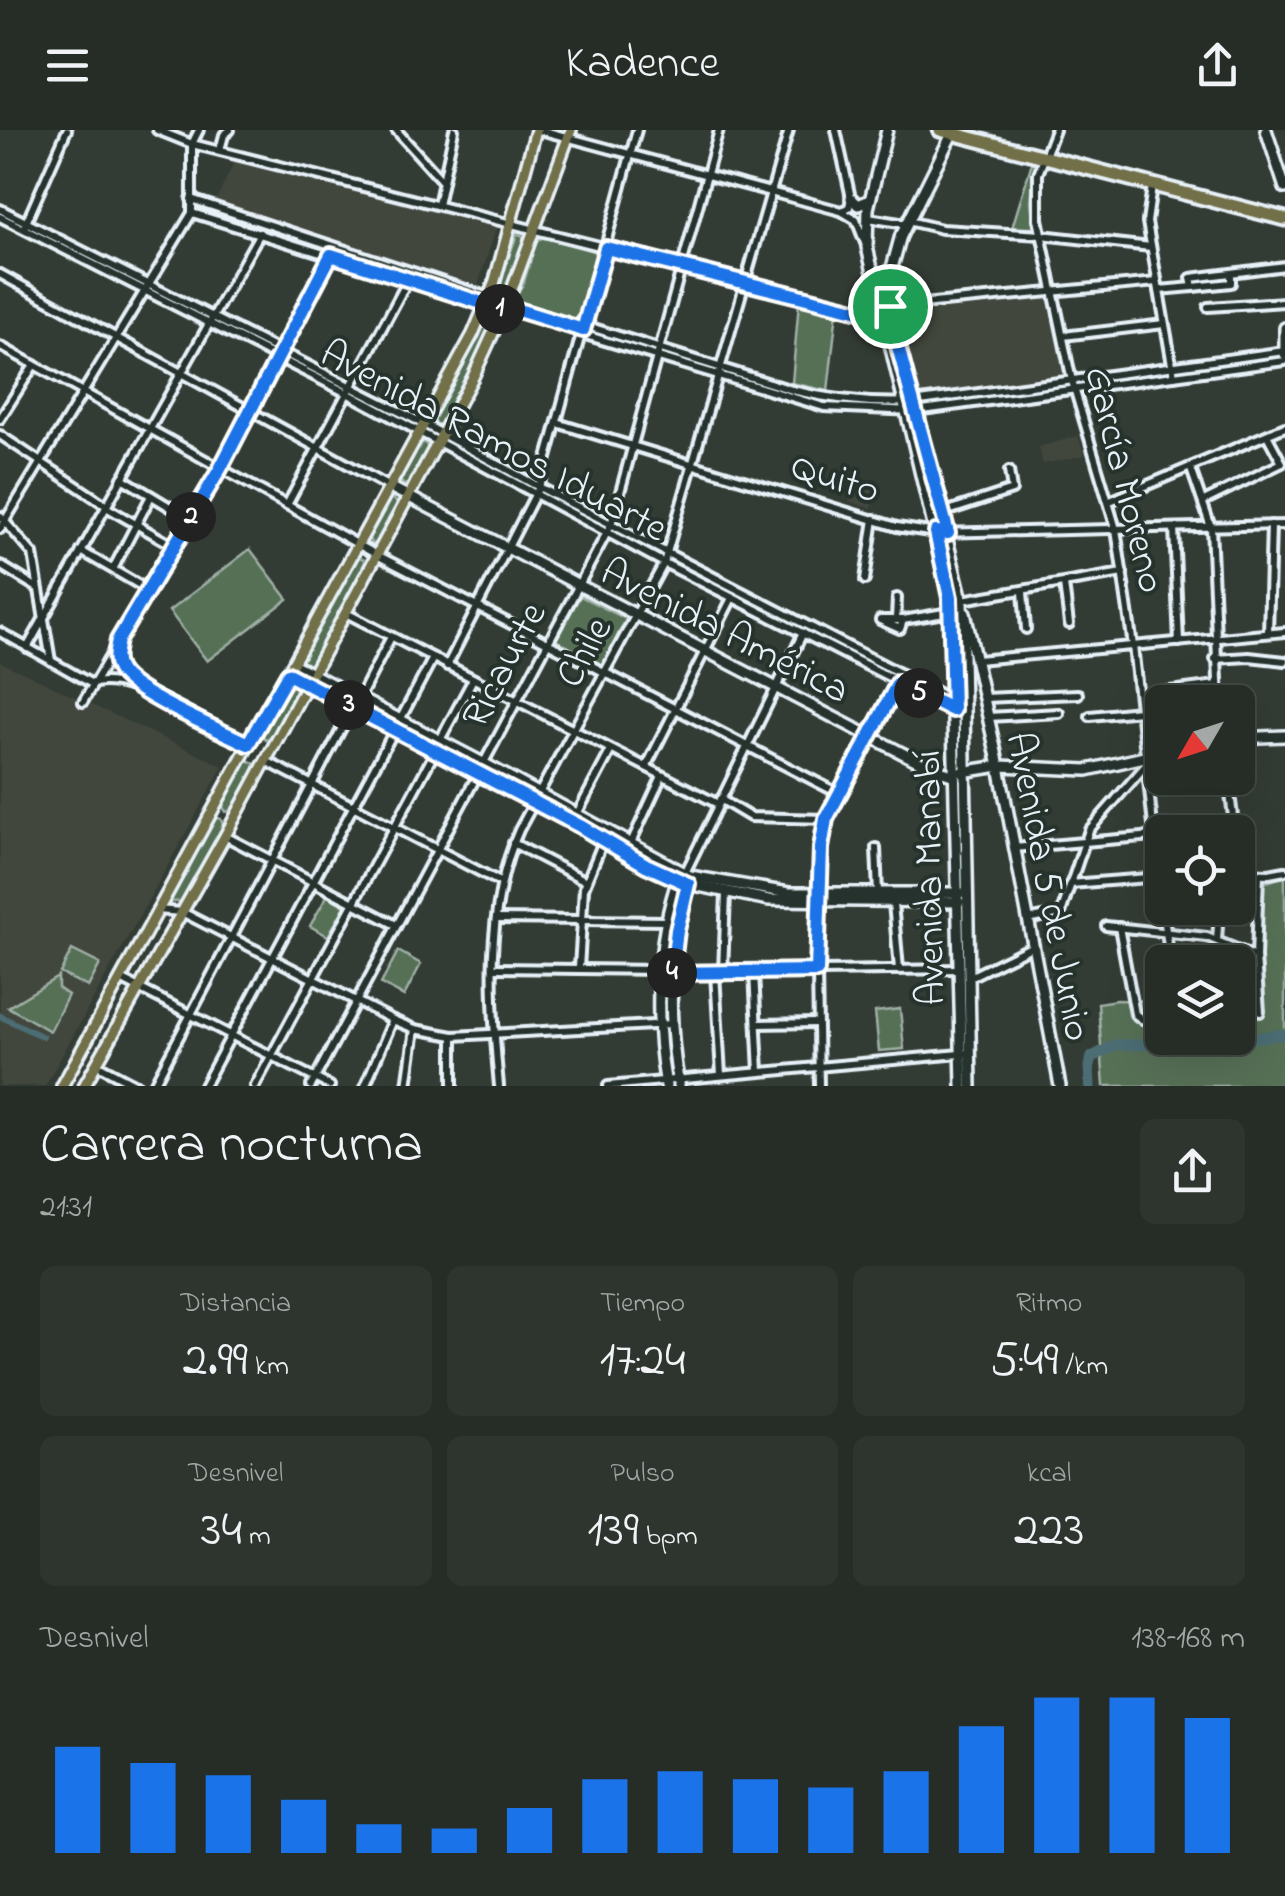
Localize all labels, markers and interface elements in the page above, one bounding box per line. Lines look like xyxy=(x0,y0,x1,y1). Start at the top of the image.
text: Kadence xyxy=(566,32,719,98)
icon: menu xyxy=(40,38,95,93)
icon: share xyxy=(1190,38,1245,93)
pin xyxy=(848,264,933,349)
icon: arrive xyxy=(863,279,918,334)
pin: 1 xyxy=(475,284,525,334)
text: 1 xyxy=(496,288,504,329)
street label: Avenida Ramos Iduarte xyxy=(309,326,677,560)
street label: García Moreno xyxy=(1066,361,1179,600)
street label: Quito xyxy=(783,439,886,522)
pin: 2 xyxy=(166,492,216,542)
text: 2 xyxy=(184,496,198,537)
street label: Avenida América xyxy=(589,545,859,721)
street label: Ricaurte xyxy=(448,593,564,740)
street label: Chile xyxy=(542,607,629,699)
pin: 5 xyxy=(894,668,944,718)
text: 5 xyxy=(911,672,927,713)
pin: 3 xyxy=(324,680,374,730)
text: 3 xyxy=(343,684,355,725)
north arrow xyxy=(1145,685,1255,795)
map controls xyxy=(1145,685,1255,1055)
street label: Avenida 5 de Junio xyxy=(988,727,1105,1046)
street label: Avenida Manabí xyxy=(900,750,963,1006)
button: locate xyxy=(1145,815,1255,925)
button: layers xyxy=(1145,945,1255,1055)
pin: 4 xyxy=(647,948,697,998)
text: 4 xyxy=(666,952,678,993)
text: Carrera nocturna xyxy=(40,1107,423,1187)
button: share xyxy=(1140,1119,1245,1224)
text: 21:31 xyxy=(40,1185,92,1232)
text: Distancia xyxy=(180,1284,291,1325)
text: Tiempo xyxy=(600,1284,685,1325)
text: Ritmo xyxy=(1016,1284,1082,1325)
text: 2.99 xyxy=(183,1325,248,1398)
text: 17:24 xyxy=(599,1325,686,1398)
text: 5:49 xyxy=(990,1325,1059,1398)
text: km xyxy=(248,1347,289,1388)
text: /km xyxy=(1059,1347,1108,1388)
text: Desnivel xyxy=(188,1454,283,1495)
text: Pulso xyxy=(611,1454,674,1495)
text: kcal xyxy=(1027,1454,1071,1495)
text: 34 xyxy=(201,1495,242,1568)
text: 139 xyxy=(587,1495,639,1568)
text: 223 xyxy=(1014,1495,1084,1568)
text: m xyxy=(242,1517,271,1558)
text: bpm xyxy=(639,1517,698,1558)
text: Desnivel xyxy=(40,1616,149,1663)
text: 138–168 m xyxy=(1131,1616,1245,1663)

